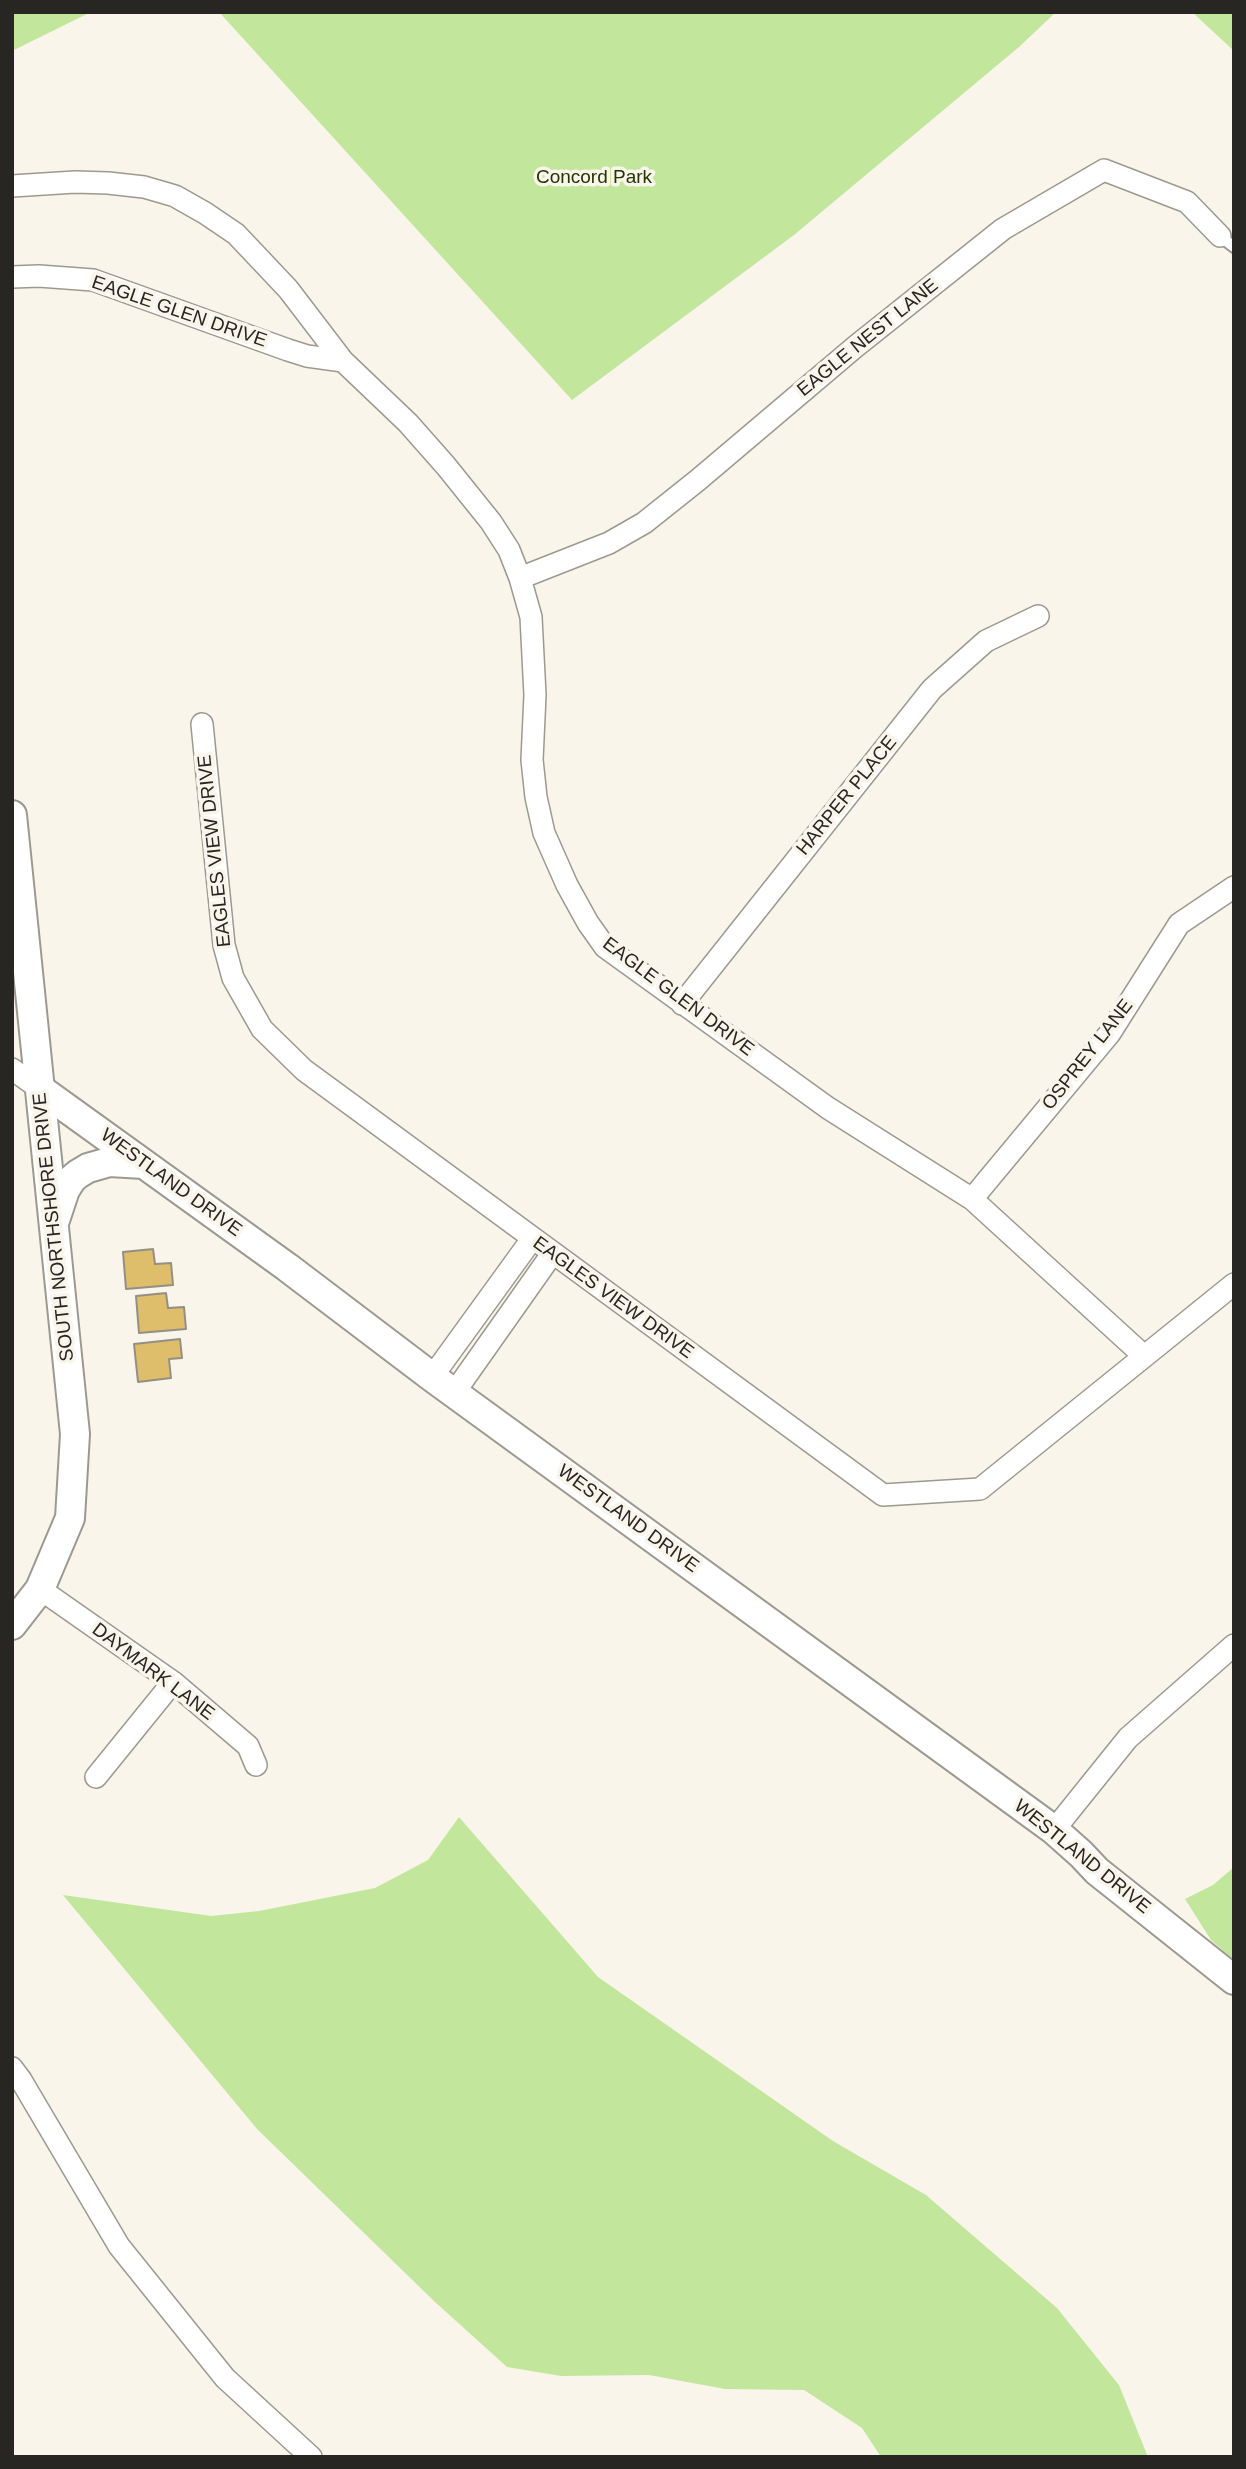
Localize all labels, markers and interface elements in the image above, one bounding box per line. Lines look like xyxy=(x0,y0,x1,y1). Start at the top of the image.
park label: Concord Park xyxy=(536,167,652,189)
street label: EAGLE GLEN DRIVE xyxy=(88,271,270,353)
street label: EAGLE NEST LANE xyxy=(793,274,943,402)
street label: HARPER PLACE xyxy=(792,732,902,860)
street label: EAGLES VIEW DRIVE xyxy=(194,754,236,948)
street label: EAGLE GLEN DRIVE xyxy=(598,933,758,1061)
street label: OSPREY LANE xyxy=(1038,995,1138,1115)
street label: SOUTH NORTHSHORE DRIVE xyxy=(29,1092,79,1362)
street label: WESTLAND DRIVE xyxy=(96,1124,246,1242)
street label: EAGLES VIEW DRIVE xyxy=(528,1232,698,1364)
street label: WESTLAND DRIVE xyxy=(553,1460,703,1578)
street label: DAYMARK LANE xyxy=(87,1619,219,1725)
street label: WESTLAND DRIVE xyxy=(1009,1795,1155,1919)

